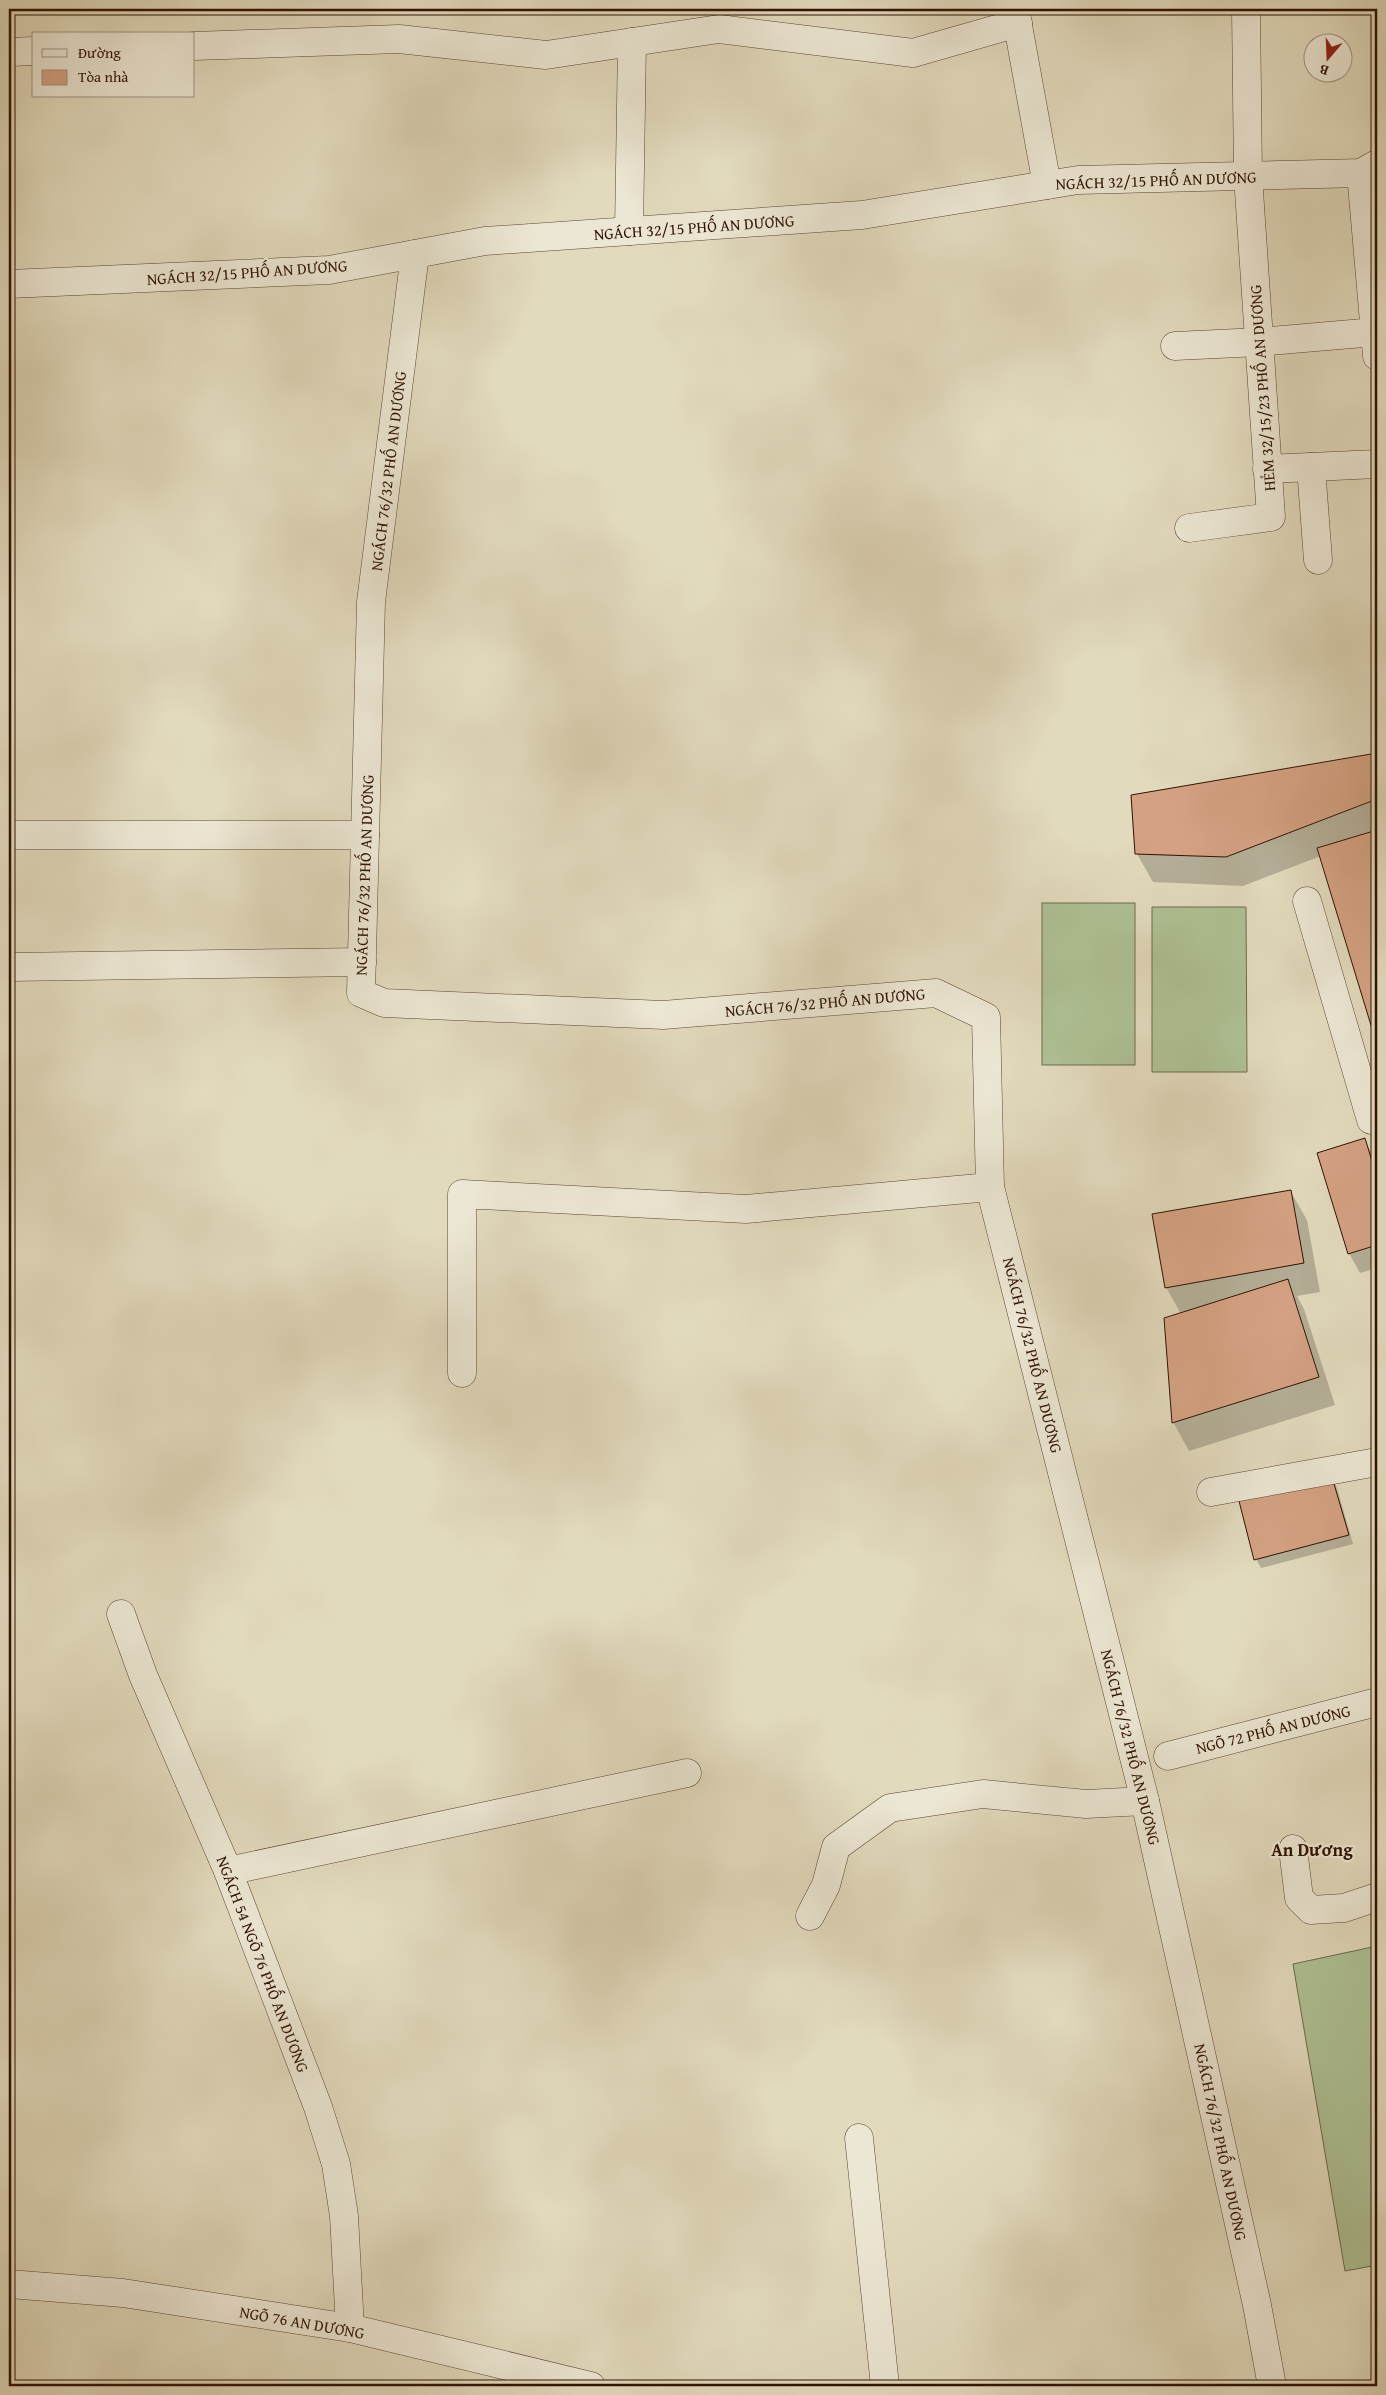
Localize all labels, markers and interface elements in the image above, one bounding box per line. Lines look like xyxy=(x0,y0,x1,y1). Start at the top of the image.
legend xyxy=(32,32,195,98)
north arrow xyxy=(1304,32,1354,82)
text: Đường xyxy=(78,42,121,63)
text: B xyxy=(1316,59,1331,81)
text: Tòa nhà xyxy=(78,66,128,87)
street label: NGÁCH 32/15 PHỐ AN DƯƠNG xyxy=(1055,163,1257,196)
street label: NGÁCH 32/15 PHỐ AN DƯƠNG xyxy=(593,207,796,246)
street label: NGÁCH 32/15 PHỐ AN DƯƠNG xyxy=(146,252,349,291)
street label: HẺM 32/15/23 PHỐ AN DƯƠNG xyxy=(1242,283,1281,492)
street label: NGÁCH 76/32 PHỐ AN DƯƠNG xyxy=(363,369,412,572)
street label: NGÁCH 76/32 PHỐ AN DƯƠNG xyxy=(347,774,380,976)
street label: NGÁCH 76/32 PHỐ AN DƯƠNG xyxy=(724,980,927,1023)
street label: NGÁCH 76/32 PHỐ AN DƯƠNG xyxy=(997,1254,1070,1456)
street label: NGÁCH 76/32 PHỐ AN DƯƠNG xyxy=(1095,1646,1168,1848)
street label: NGÕ 72 PHỐ AN DƯƠNG xyxy=(1193,1697,1353,1760)
district label: An Dương xyxy=(1271,1836,1353,1863)
street label: NGÁCH 54 NGÕ 76 PHỐ AN DƯƠNG xyxy=(211,1852,317,2076)
street label: NGÁCH 76/32 PHỐ AN DƯƠNG xyxy=(1188,2041,1255,2243)
street label: NGÕ 76 AN DƯƠNG xyxy=(238,2299,367,2345)

